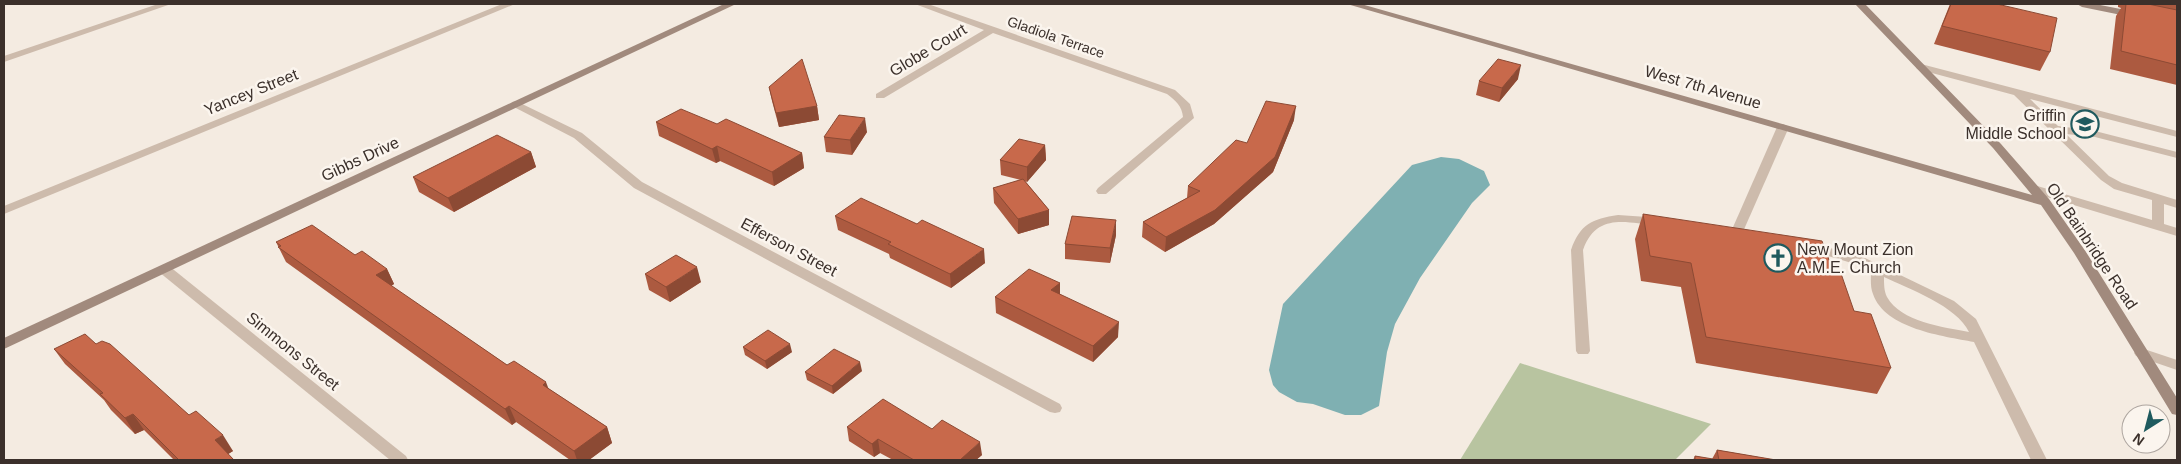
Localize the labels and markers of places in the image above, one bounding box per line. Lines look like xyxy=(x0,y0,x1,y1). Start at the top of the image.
place label: Griffin Middle School xyxy=(1966,107,2066,142)
school or university icon: Griffin Middle School xyxy=(2070,109,2100,139)
place label: New Mount Zion A.M.E. Church xyxy=(1797,241,1914,276)
church icon: New Mount Zion A.M.E. Church xyxy=(1763,243,1793,273)

